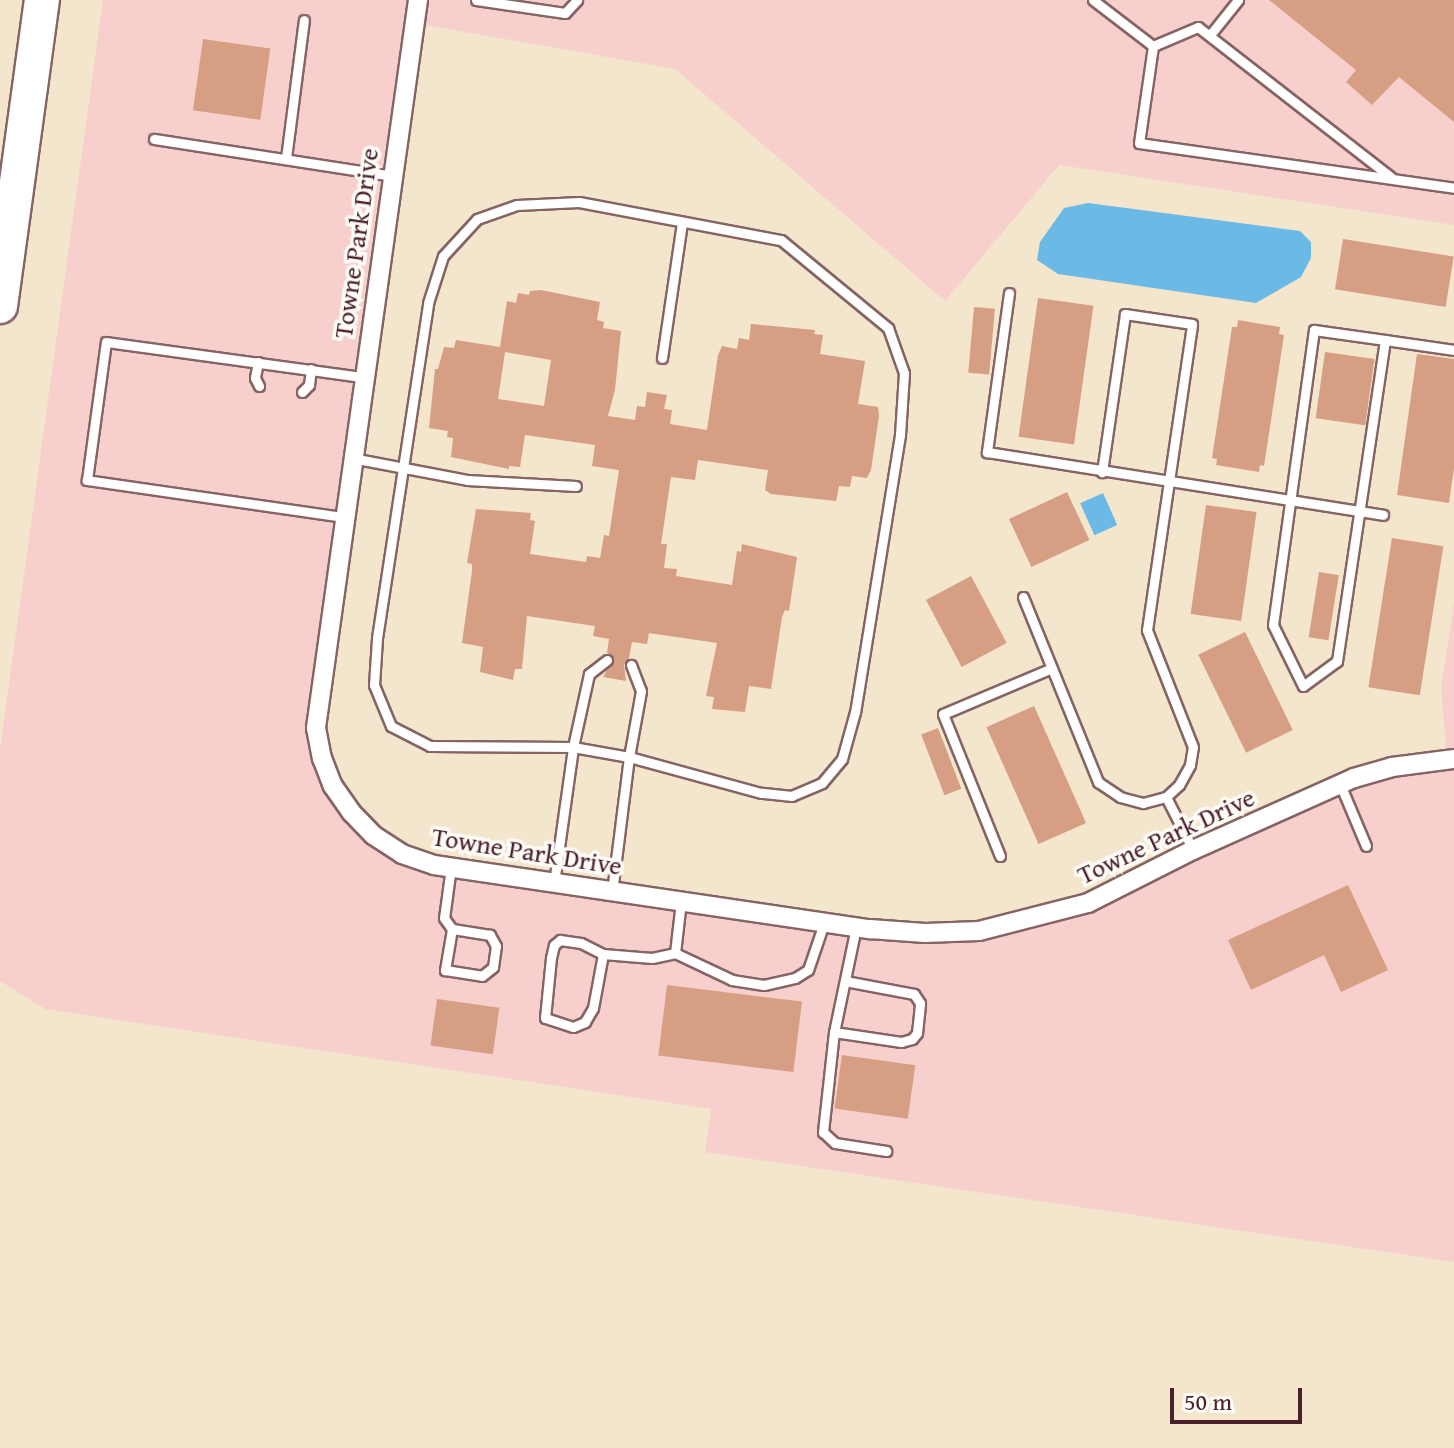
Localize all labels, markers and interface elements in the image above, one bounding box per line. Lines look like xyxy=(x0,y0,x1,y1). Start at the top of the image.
street label: Towne Park Drive xyxy=(327,146,385,340)
street label: Towne Park Drive xyxy=(1073,781,1259,891)
street label: Towne Park Drive xyxy=(430,821,624,881)
scale bar xyxy=(1174,1372,1306,1422)
text: 50 m xyxy=(1184,1384,1232,1419)

